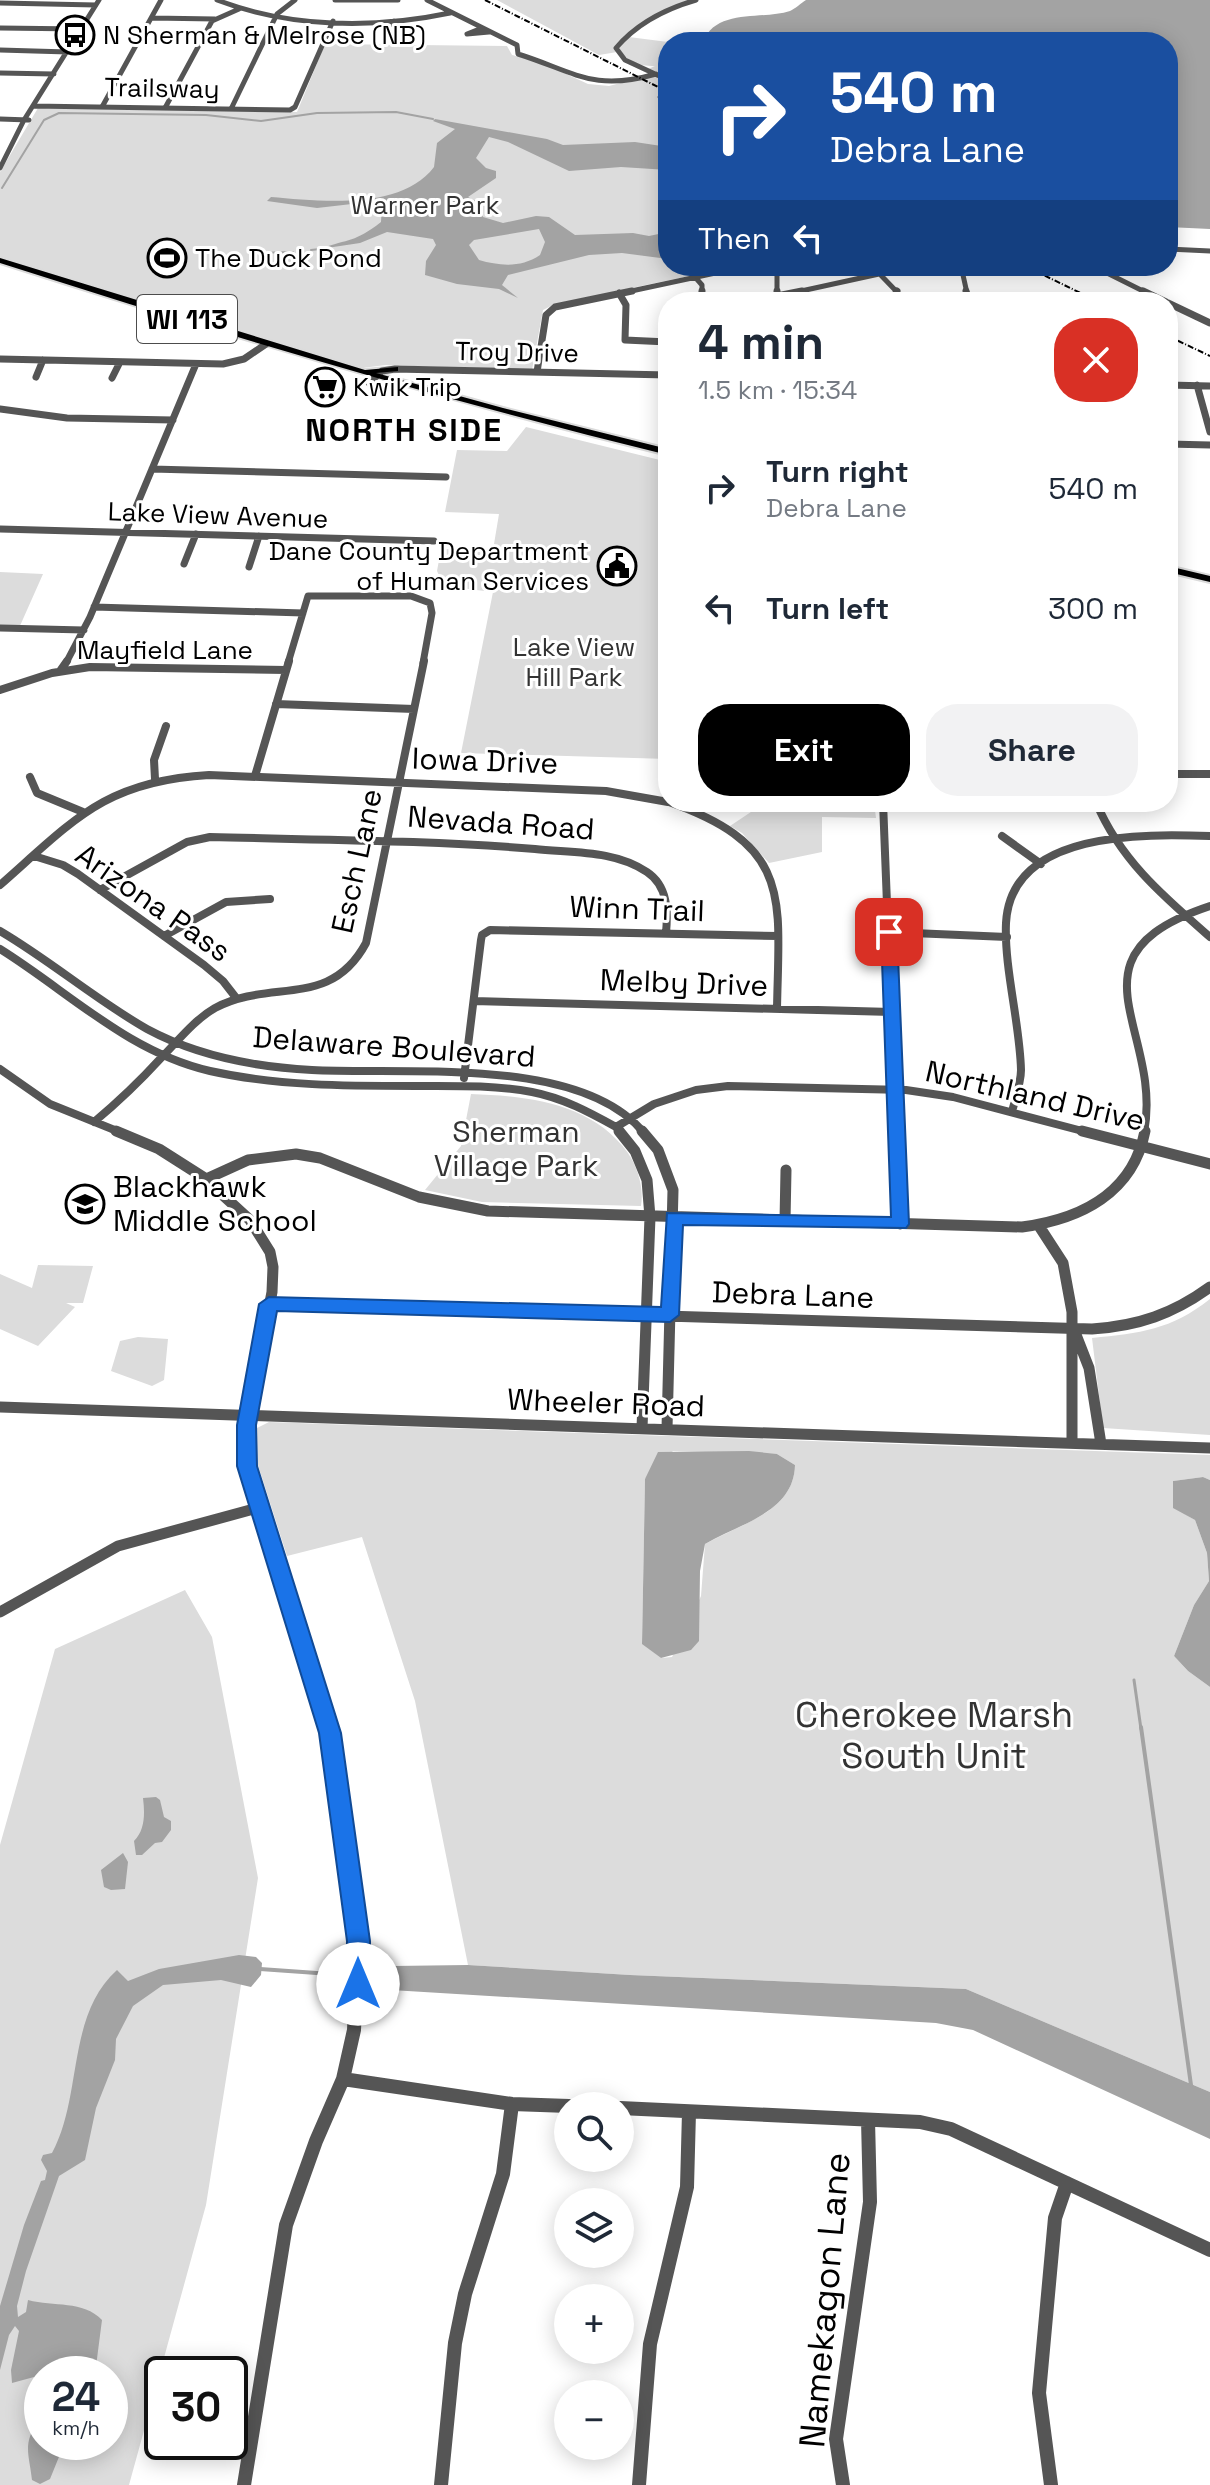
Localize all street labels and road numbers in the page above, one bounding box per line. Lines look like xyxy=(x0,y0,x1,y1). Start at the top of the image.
street label: Trailsway xyxy=(104,70,220,106)
road number: WI 113 xyxy=(137,295,237,343)
street label: Troy Drive xyxy=(455,334,579,370)
street label: Lake View Avenue xyxy=(107,494,329,536)
street label: Mayfield Lane xyxy=(77,633,253,667)
street label: Iowa Drive xyxy=(411,738,559,783)
street label: Esch Lane xyxy=(322,785,391,937)
street label: Nevada Road xyxy=(406,797,596,848)
street label: Arizona Pass xyxy=(68,835,239,970)
street label: Winn Trail xyxy=(569,887,705,930)
street label: Melby Drive xyxy=(599,960,769,1005)
street label: Delaware Boulevard xyxy=(251,1017,537,1076)
street label: Northland Drive xyxy=(922,1051,1149,1140)
street label: Debra Lane xyxy=(711,1272,875,1317)
street label: Wheeler Road xyxy=(506,1380,706,1425)
street label: Namekagon Lane xyxy=(789,2150,861,2450)

